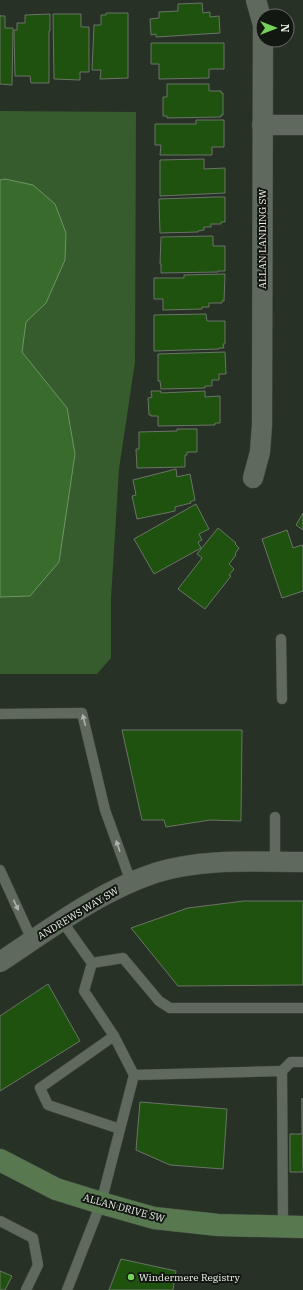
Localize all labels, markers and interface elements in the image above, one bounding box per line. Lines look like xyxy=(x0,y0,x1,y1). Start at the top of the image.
north arrow xyxy=(255,8,295,48)
text: N xyxy=(278,24,292,33)
street label: ALLAN LANDING SW xyxy=(256,189,269,289)
one-way arrow xyxy=(80,714,86,727)
one-way arrow xyxy=(114,839,120,851)
street label: ANDREWS WAY SW xyxy=(35,883,121,942)
one-way arrow xyxy=(13,900,19,911)
street label: ALLAN DRIVE SW xyxy=(82,1191,166,1225)
place label: Windermere Registry xyxy=(139,1271,241,1284)
marker: Windermere Registry xyxy=(126,1272,136,1282)

